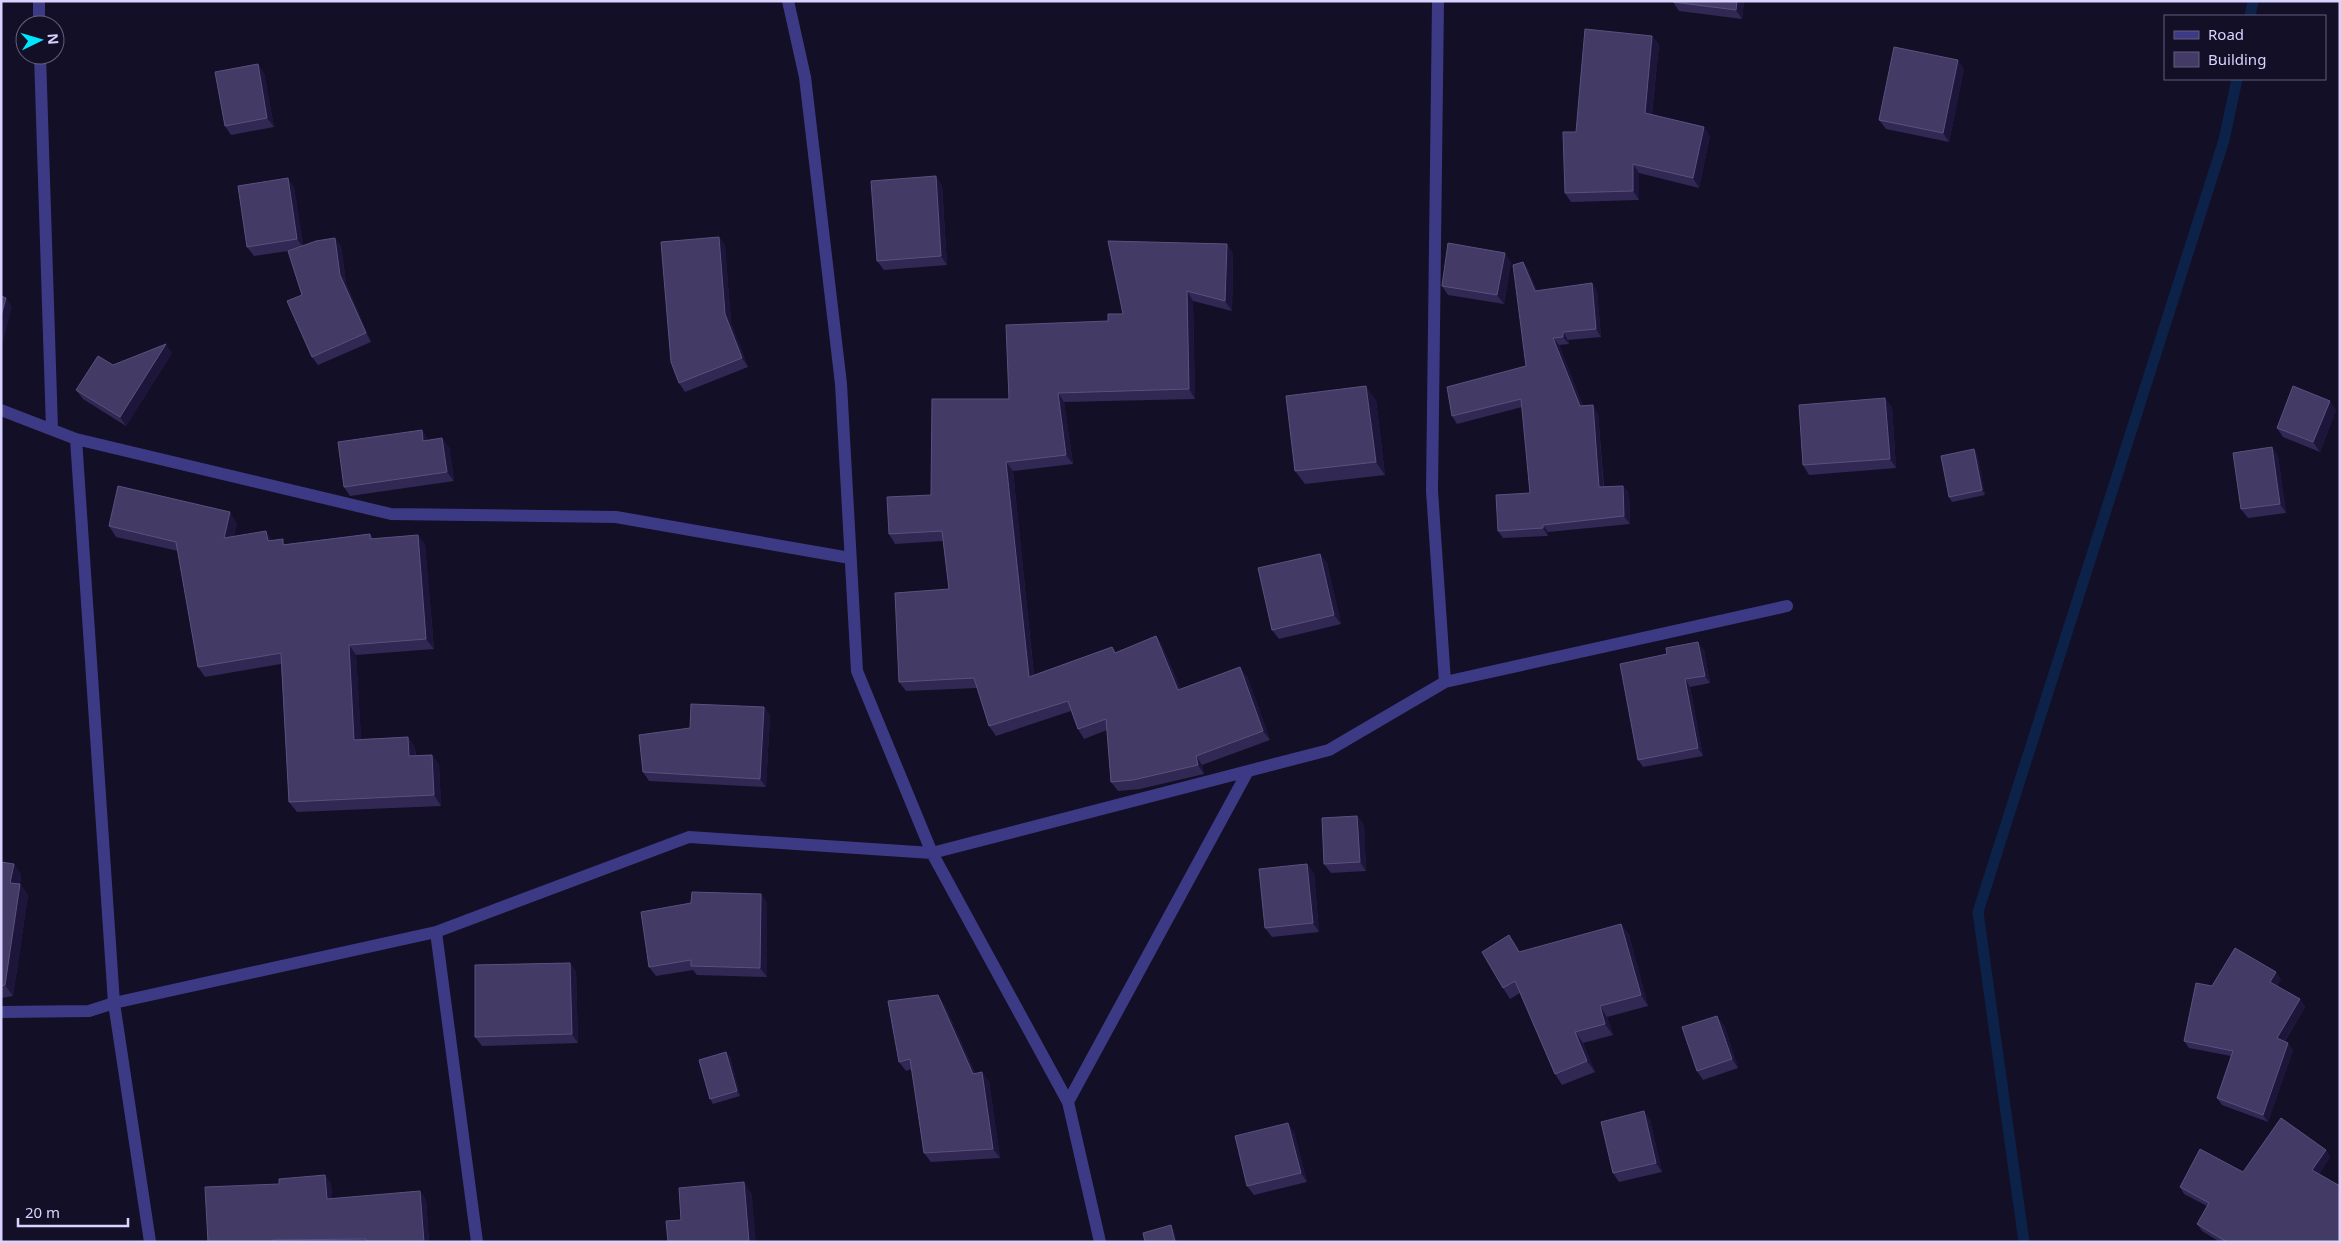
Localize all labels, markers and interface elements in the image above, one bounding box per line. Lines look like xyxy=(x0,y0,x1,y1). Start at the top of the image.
north arrow xyxy=(15,15,65,65)
legend xyxy=(2164,15,2326,80)
text: Road xyxy=(2208,24,2244,44)
text: N xyxy=(43,32,63,45)
text: Building xyxy=(2208,49,2266,69)
scale bar xyxy=(18,1196,128,1228)
text: 20 m xyxy=(25,1202,60,1222)

